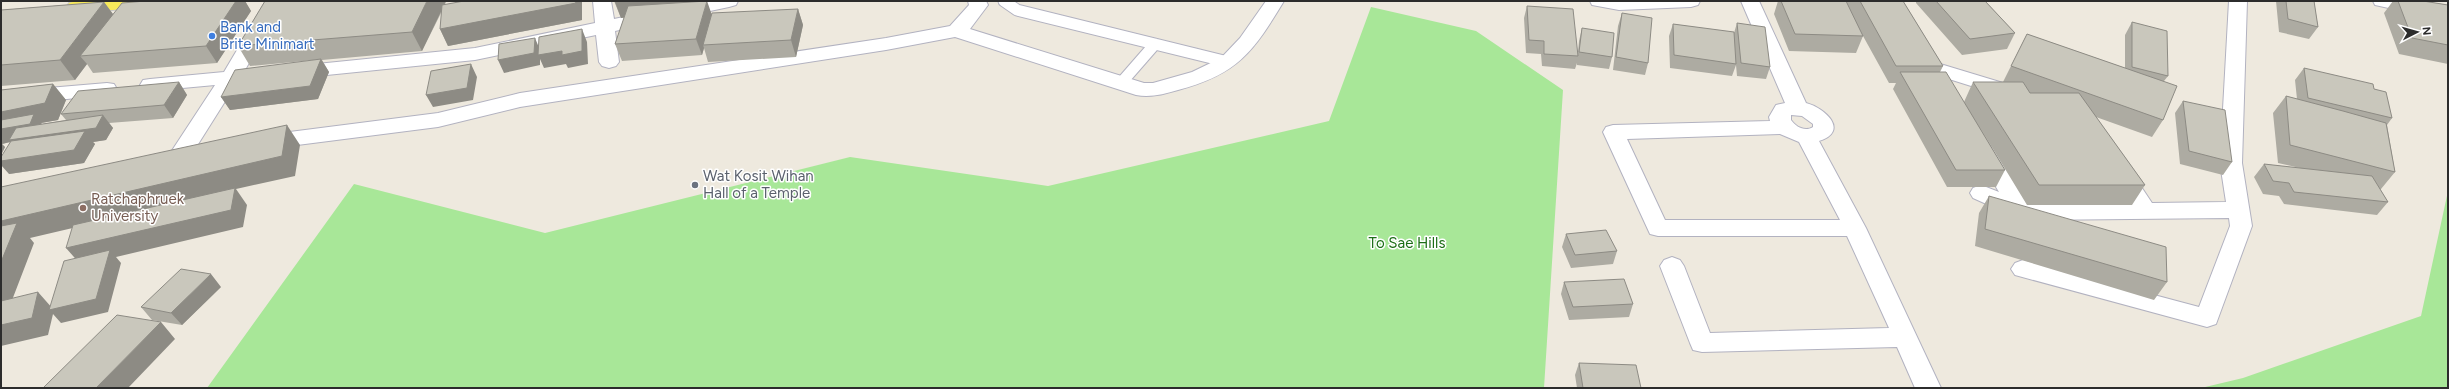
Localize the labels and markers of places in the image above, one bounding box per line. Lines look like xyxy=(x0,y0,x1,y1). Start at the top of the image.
place label: Bank and Brite Minimart xyxy=(220,18,315,53)
marker: Bank and Brite Minimart xyxy=(207,31,217,41)
place label: Wat Kosit Wihan Hall of a Temple xyxy=(703,167,814,202)
marker: Wat Kosit Wihan Hall of a Temple xyxy=(690,180,700,190)
place label: Ratchaphruek University xyxy=(91,190,185,225)
marker: Ratchaphruek University xyxy=(78,203,88,213)

